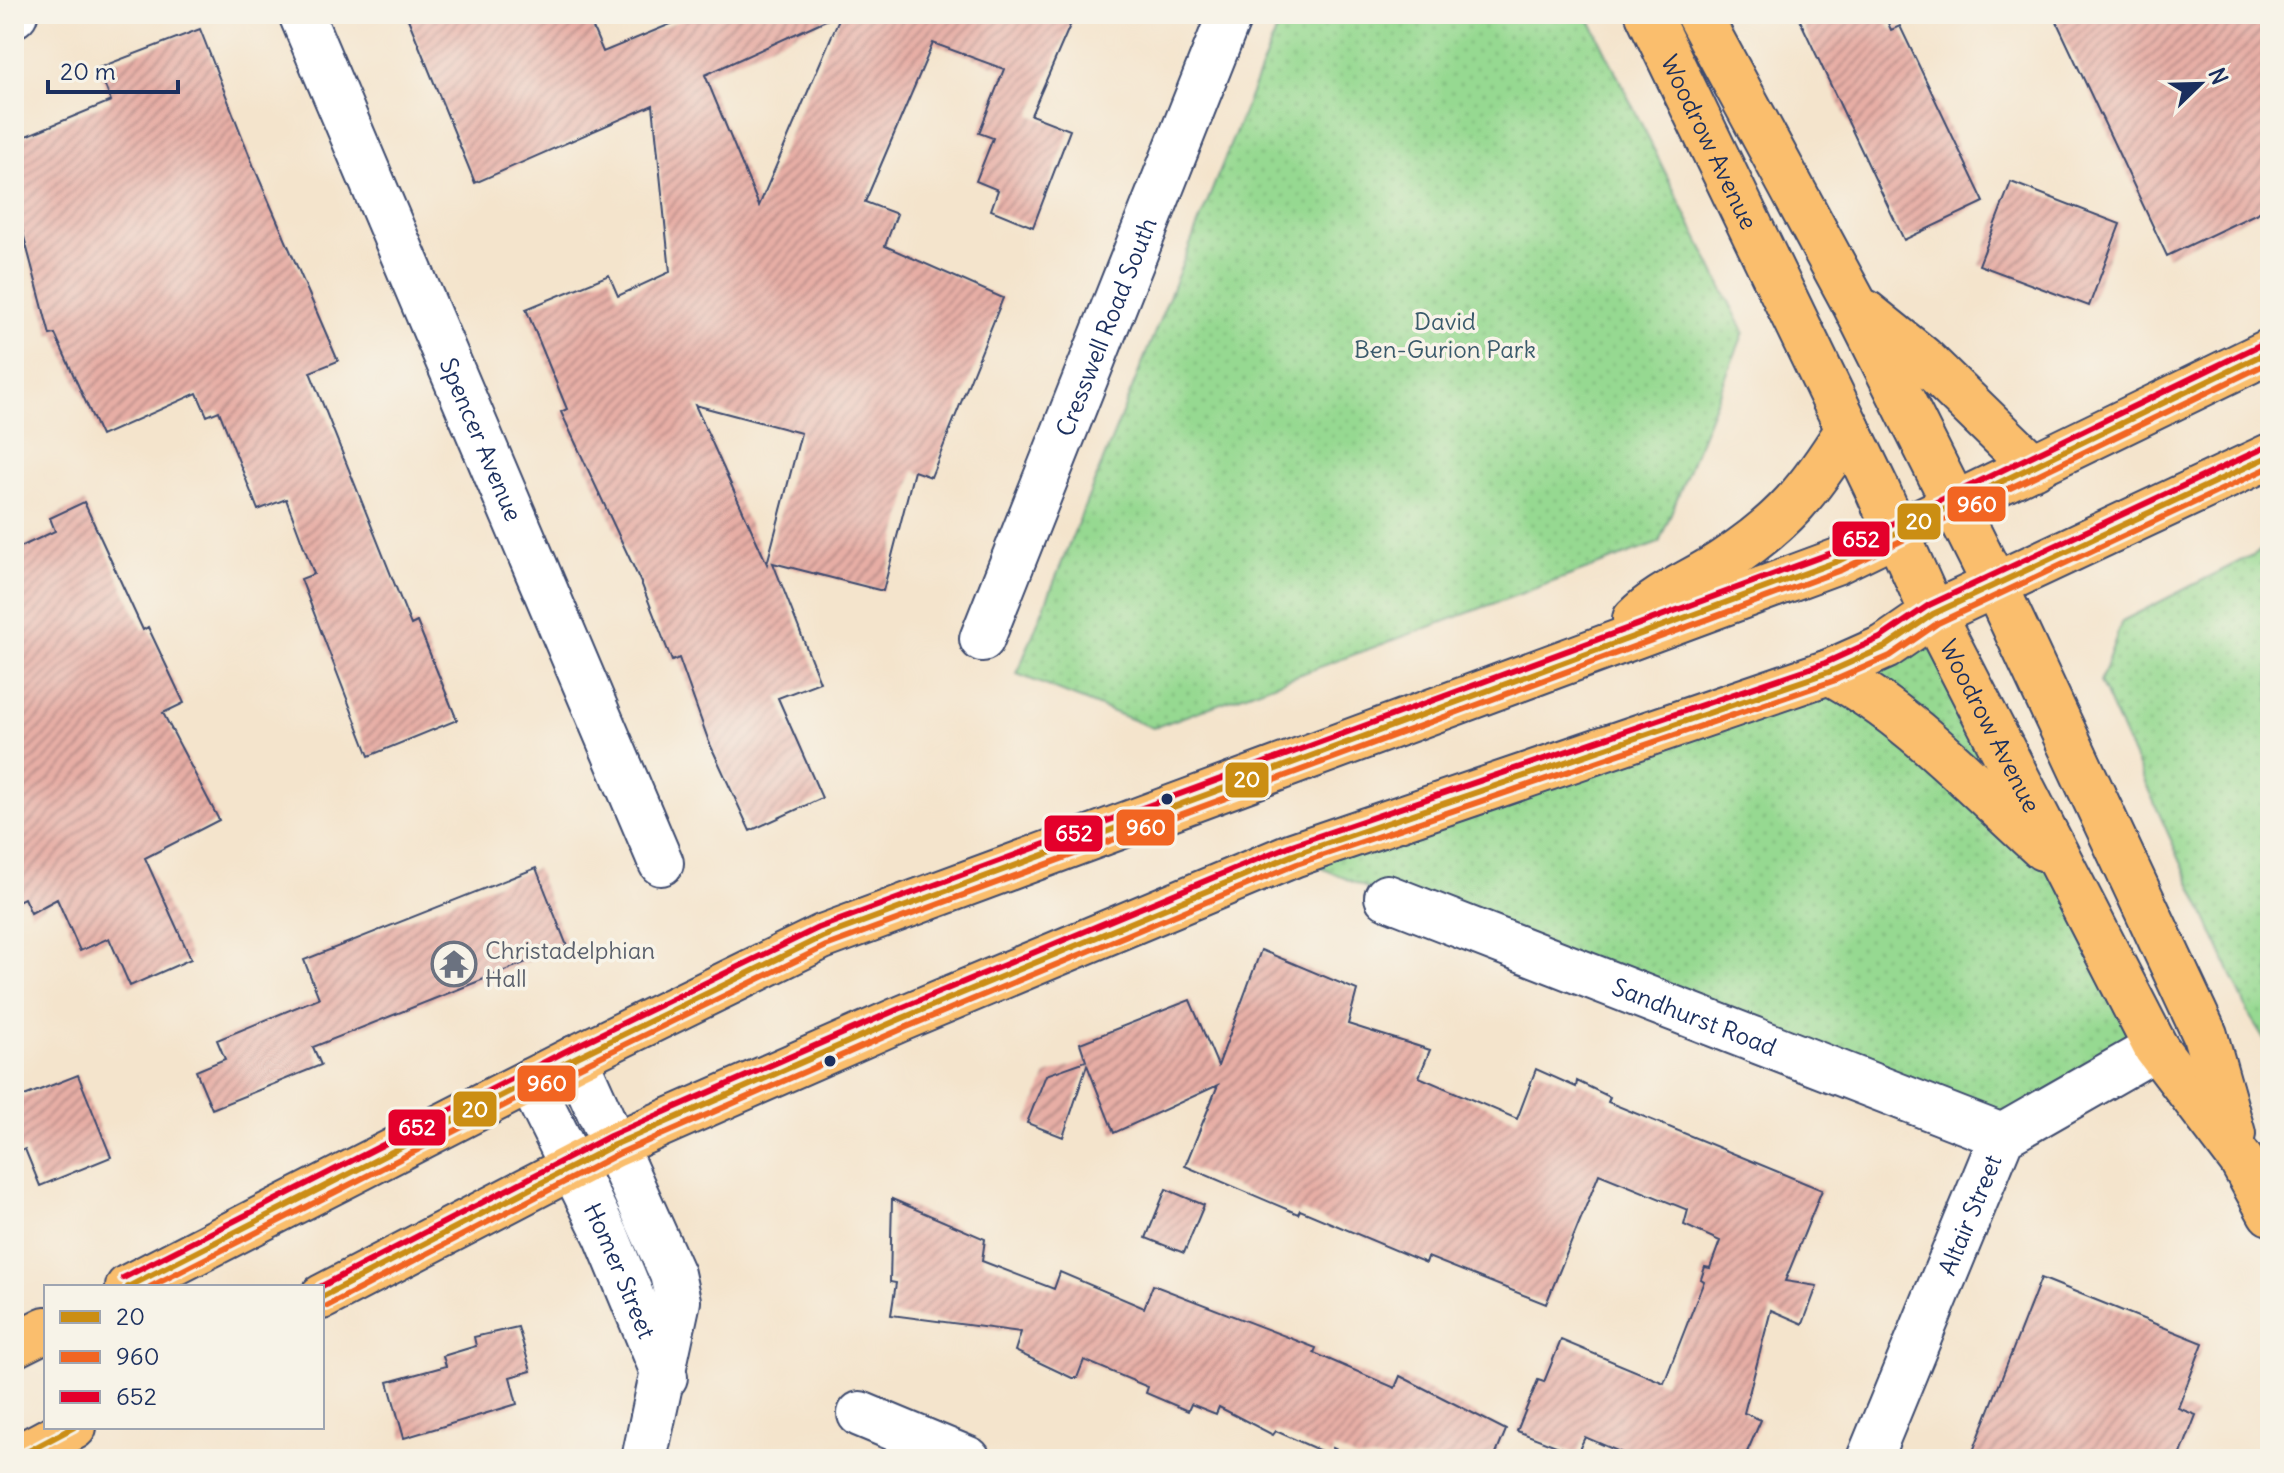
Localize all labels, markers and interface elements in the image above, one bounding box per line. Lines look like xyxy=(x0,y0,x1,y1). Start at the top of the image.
scale bar xyxy=(48,44,178,94)
north arrow xyxy=(2160,44,2240,124)
street label: Woodrow Avenue xyxy=(1655,50,1764,234)
text: 20 m xyxy=(60,56,116,86)
text: N xyxy=(2203,64,2234,89)
street label: Cresswell Road South xyxy=(1049,213,1163,440)
park label: David Ben-Gurion Park xyxy=(1354,306,1536,364)
street label: Spencer Avenue xyxy=(433,353,529,526)
line badge: 960 xyxy=(1946,485,2007,523)
text: 960 xyxy=(1957,490,1997,518)
line badge: 20 xyxy=(1896,502,1942,541)
text: 20 xyxy=(1906,507,1932,535)
line badge: 652 xyxy=(1831,520,1891,558)
text: 652 xyxy=(1842,525,1880,553)
street label: Woodrow Avenue xyxy=(1934,634,2047,817)
line badge: 20 xyxy=(1224,761,1270,799)
text: 20 xyxy=(1234,765,1260,793)
unlabelled marker xyxy=(1159,791,1175,807)
line badge: 960 xyxy=(1115,808,1176,847)
text: 960 xyxy=(1126,813,1166,841)
line badge: 652 xyxy=(1043,814,1104,853)
text: 652 xyxy=(1055,819,1093,847)
place label: Christadelphian Hall xyxy=(485,935,655,993)
temple icon: Christadelphian Hall xyxy=(430,940,478,988)
street label: Sandhurst Road xyxy=(1608,971,1781,1062)
unlabelled marker xyxy=(822,1053,838,1069)
line badge: 960 xyxy=(516,1064,577,1103)
text: 960 xyxy=(527,1069,567,1097)
line badge: 20 xyxy=(452,1090,498,1128)
text: 20 xyxy=(462,1095,488,1123)
line badge: 652 xyxy=(387,1108,447,1147)
text: 652 xyxy=(398,1113,436,1141)
street label: Altair Street xyxy=(1931,1150,2008,1280)
street label: Homer Street xyxy=(578,1198,662,1343)
legend xyxy=(44,1285,324,1429)
text: 20 xyxy=(116,1301,145,1331)
text: 960 xyxy=(116,1341,159,1371)
text: 652 xyxy=(116,1381,157,1411)

